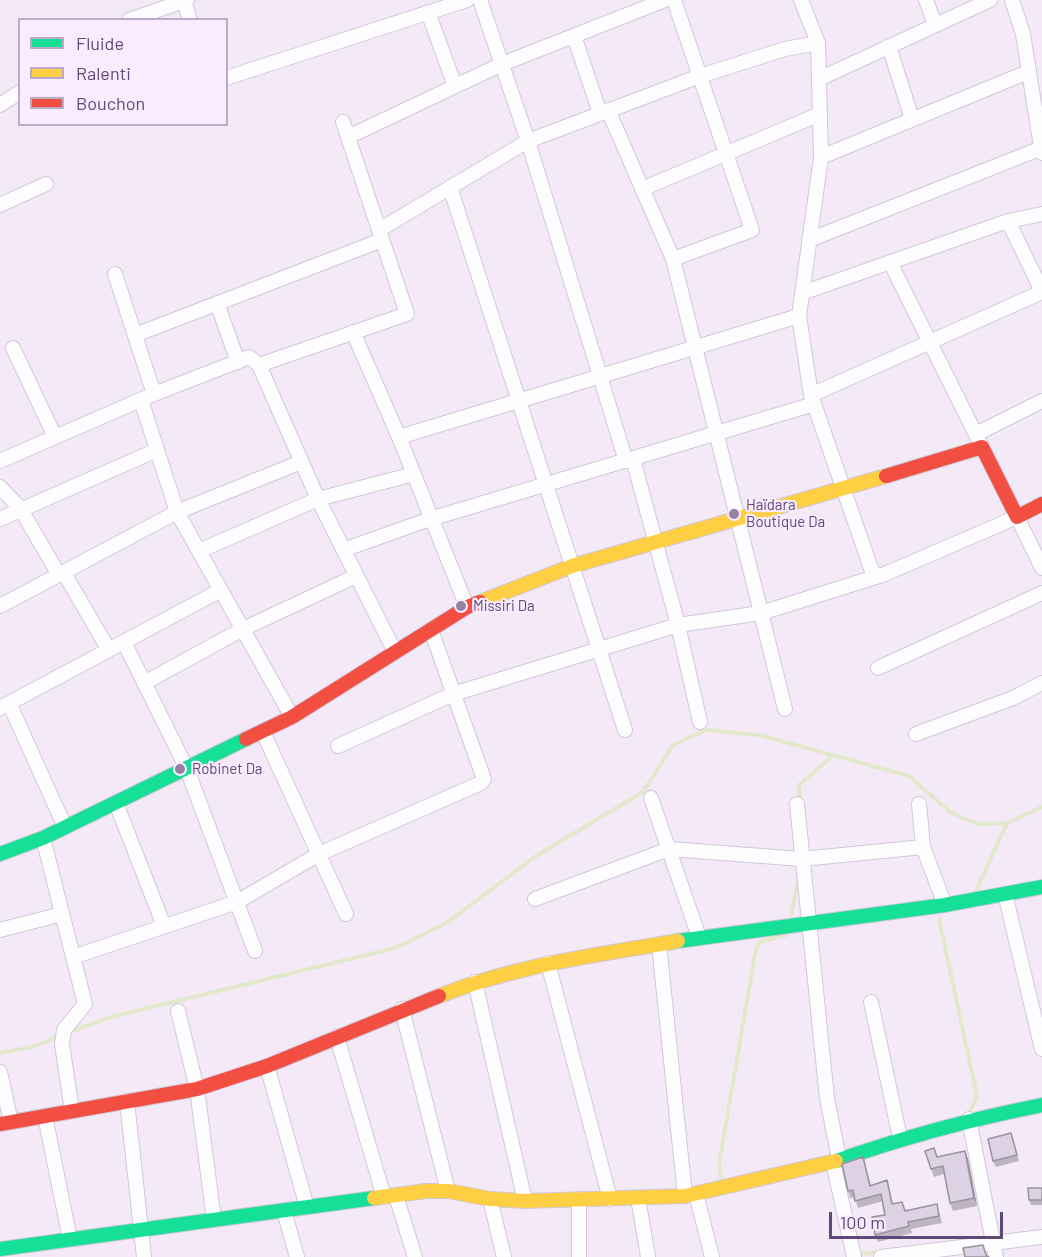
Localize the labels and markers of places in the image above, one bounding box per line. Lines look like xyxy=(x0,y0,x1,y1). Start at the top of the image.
place label: Haïdara Boutique Da xyxy=(746,496,825,531)
marker: Haïdara Boutique Da xyxy=(727,507,741,521)
place label: Missiri Da xyxy=(473,597,535,615)
marker: Missiri Da xyxy=(454,599,468,613)
place label: Robinet Da xyxy=(192,760,262,778)
marker: Robinet Da xyxy=(173,762,187,776)

